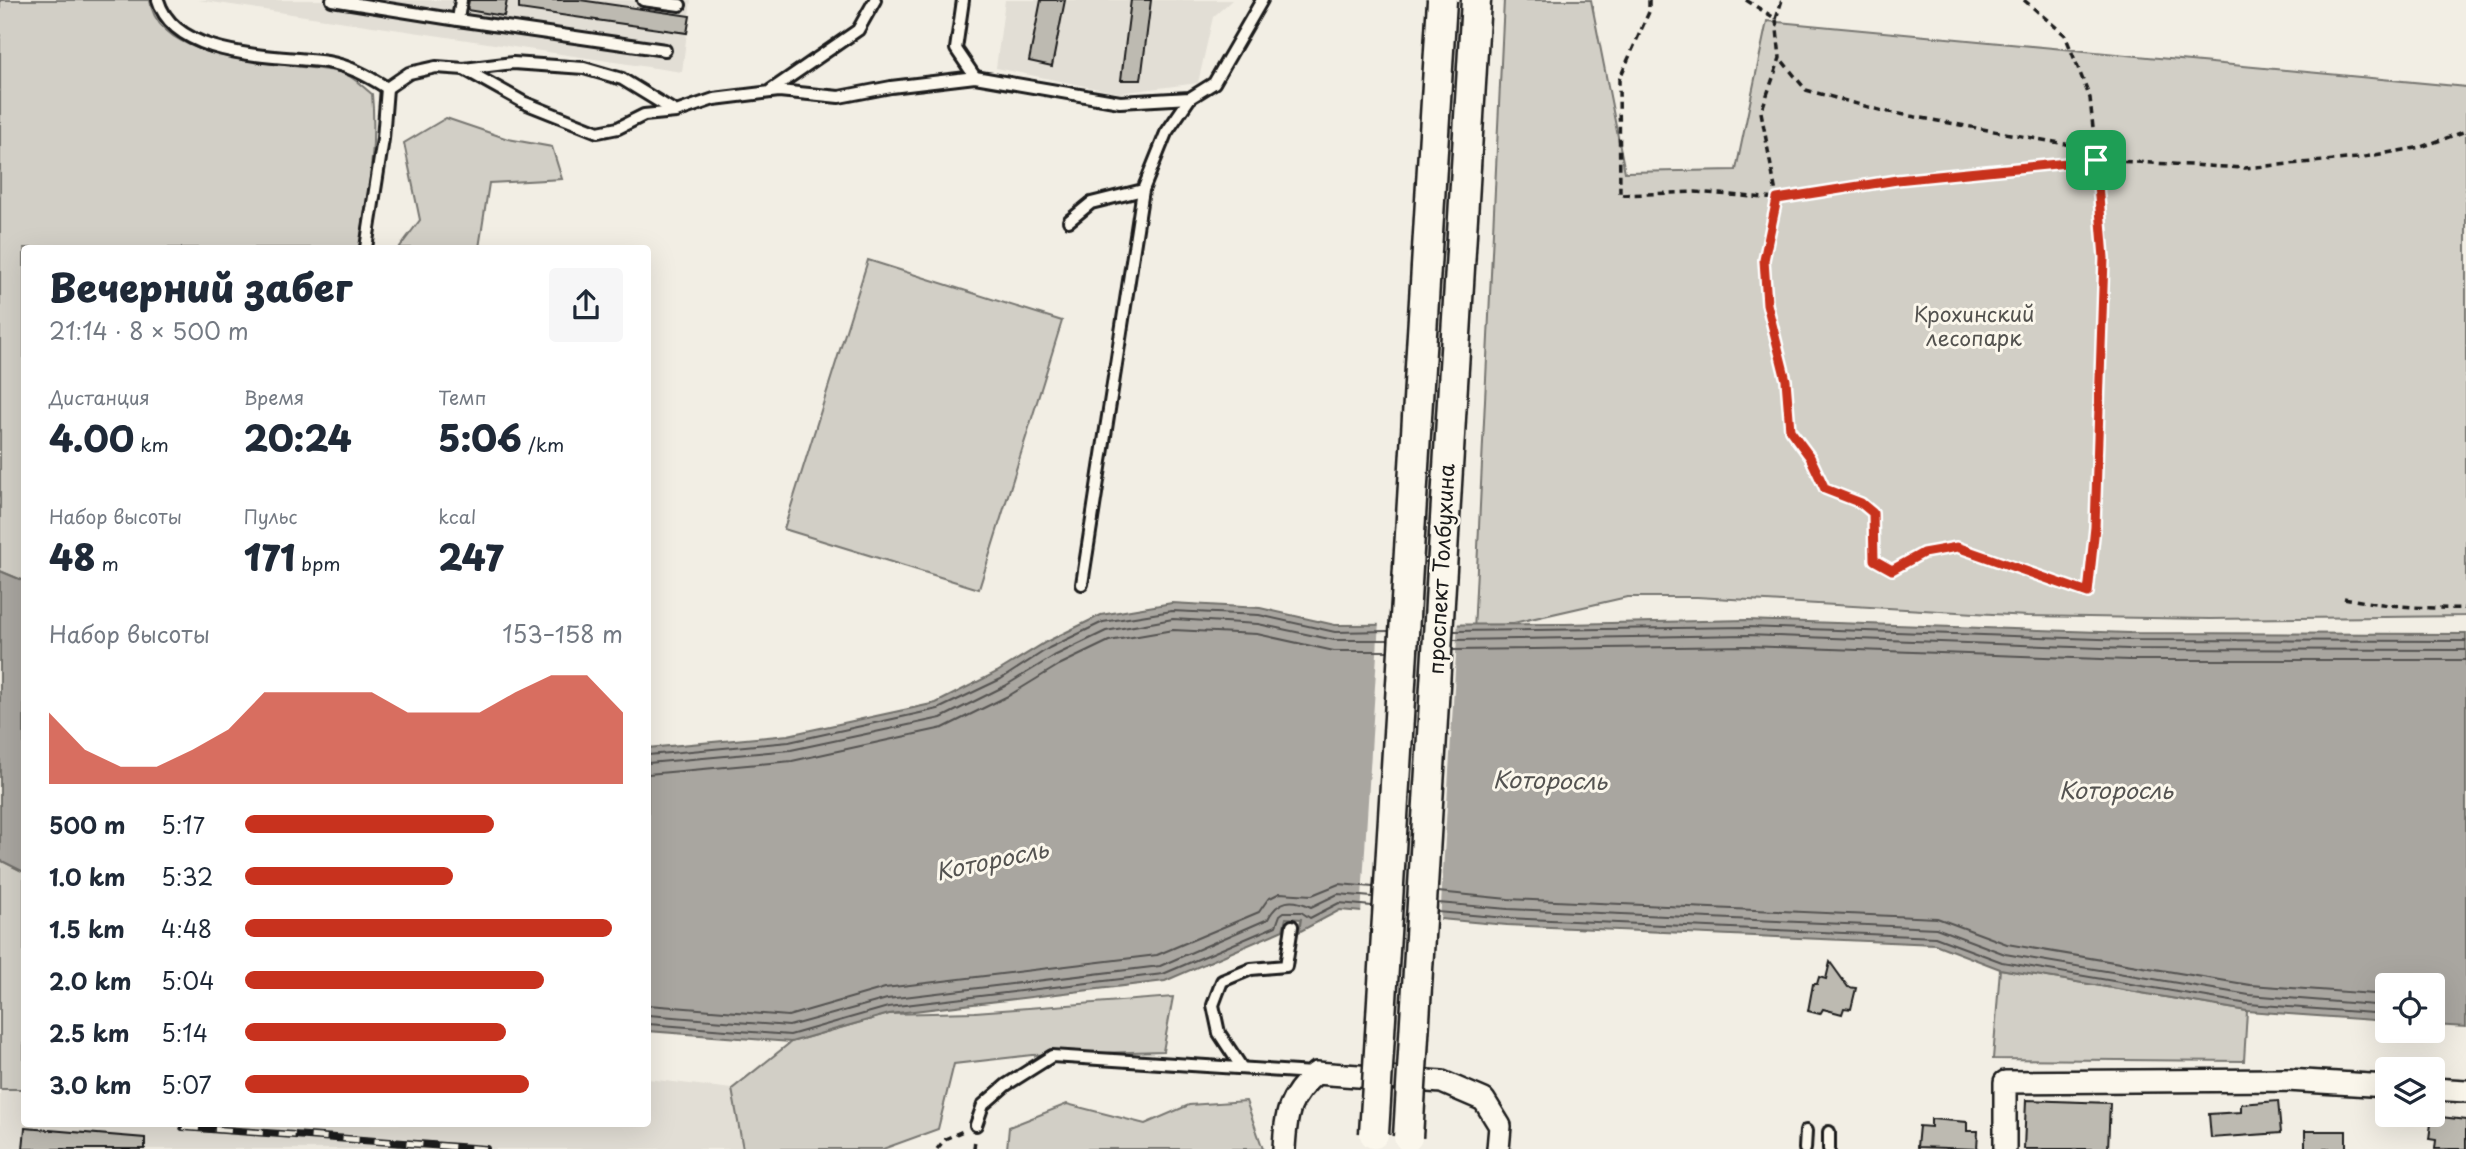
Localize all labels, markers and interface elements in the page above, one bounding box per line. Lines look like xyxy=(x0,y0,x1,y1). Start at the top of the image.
pin xyxy=(2066,130,2126,190)
icon: arrive xyxy=(2077,141,2115,179)
text: Вечерний забег xyxy=(49,258,352,315)
button: share xyxy=(549,268,623,342)
park label: Крохинский лесопарк xyxy=(1913,297,2035,353)
text: 21:14 · 8 × 500 m xyxy=(49,313,249,348)
text: Дистанция xyxy=(49,383,150,411)
text: Время xyxy=(244,383,304,411)
text: Темп xyxy=(438,383,486,411)
text: 4.00 xyxy=(49,411,134,464)
text: 20:24 xyxy=(244,411,351,464)
text: 5:06 xyxy=(438,411,522,464)
text: km xyxy=(134,430,169,458)
text: /km xyxy=(522,430,564,458)
street label: проспект Толбухина xyxy=(1418,462,1462,675)
text: Набор высоты xyxy=(49,502,182,530)
text: Пульс xyxy=(244,502,297,530)
text: kcal xyxy=(438,502,476,530)
text: 48 xyxy=(49,530,95,583)
text: 171 xyxy=(244,530,295,583)
text: 247 xyxy=(438,530,504,583)
text: m xyxy=(95,549,119,577)
text: bpm xyxy=(295,549,341,577)
text: Набор высоты xyxy=(49,616,210,651)
text: 153–158 m xyxy=(502,616,623,651)
water label: Которосль xyxy=(1493,761,1609,798)
water label: Которосль xyxy=(2059,772,2174,807)
text: 500 m xyxy=(49,807,126,842)
text: 5:17 xyxy=(161,807,205,842)
water label: Которосль xyxy=(932,830,1052,889)
text: 1.0 km xyxy=(49,859,126,894)
text: 5:32 xyxy=(161,859,213,894)
text: 1.5 km xyxy=(49,911,125,946)
text: 4:48 xyxy=(161,911,212,946)
text: 2.0 km xyxy=(49,963,131,998)
text: 5:04 xyxy=(161,963,214,998)
map controls xyxy=(2375,973,2445,1127)
button: locate xyxy=(2375,973,2445,1043)
text: 2.5 km xyxy=(49,1015,129,1050)
text: 5:14 xyxy=(161,1015,208,1050)
button: layers xyxy=(2375,1057,2445,1127)
text: 3.0 km xyxy=(49,1067,131,1102)
text: 5:07 xyxy=(161,1067,212,1102)

